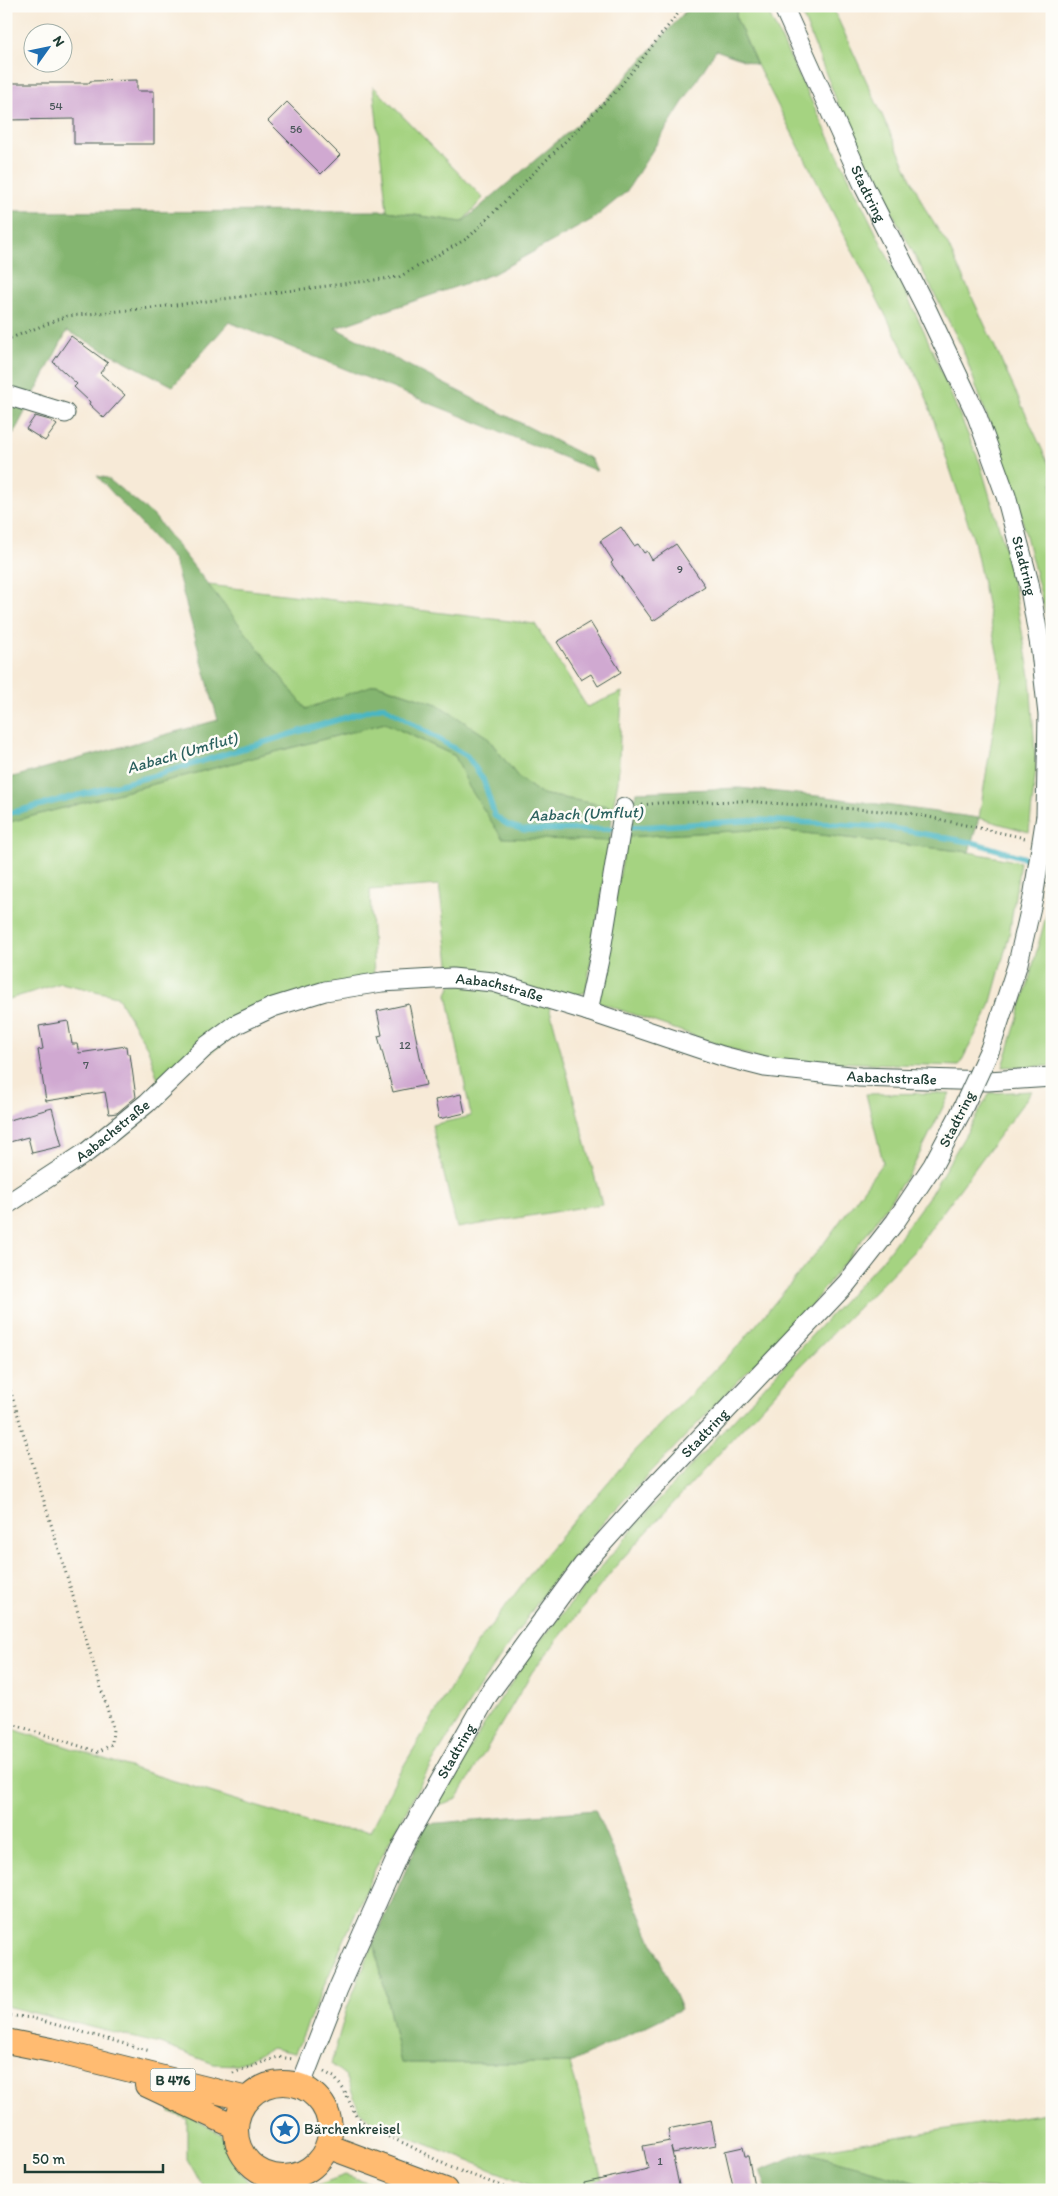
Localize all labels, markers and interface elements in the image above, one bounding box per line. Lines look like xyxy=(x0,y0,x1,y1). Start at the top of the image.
north arrow xyxy=(22,22,72,72)
text: N xyxy=(49,33,68,50)
house number: 54 xyxy=(49,99,63,113)
house number: 56 xyxy=(290,122,302,136)
street label: Stadtring xyxy=(847,162,890,225)
street label: Stadtring xyxy=(1008,534,1040,597)
house number: 9 xyxy=(677,562,683,576)
water label: Aabach (Umflut) xyxy=(125,727,240,777)
water label: Aabach (Umflut) xyxy=(529,802,644,825)
street label: Aabachstraße xyxy=(455,969,546,1006)
house number: 12 xyxy=(399,1038,412,1052)
house number: 7 xyxy=(83,1058,89,1072)
street label: Aabachstraße xyxy=(846,1067,937,1088)
street label: Stadtring xyxy=(935,1087,979,1150)
street label: Aabachstraße xyxy=(72,1096,153,1166)
street label: Stadtring xyxy=(677,1405,732,1462)
street label: Stadtring xyxy=(433,1720,479,1782)
road number: B 476 xyxy=(150,2068,196,2092)
place icon: Bärchenkreisel xyxy=(270,2114,300,2144)
place label: Bärchenkreisel xyxy=(304,2120,401,2138)
scale bar xyxy=(25,2141,162,2173)
text: 50 m xyxy=(32,2150,65,2168)
house number: 1 xyxy=(657,2154,663,2168)

